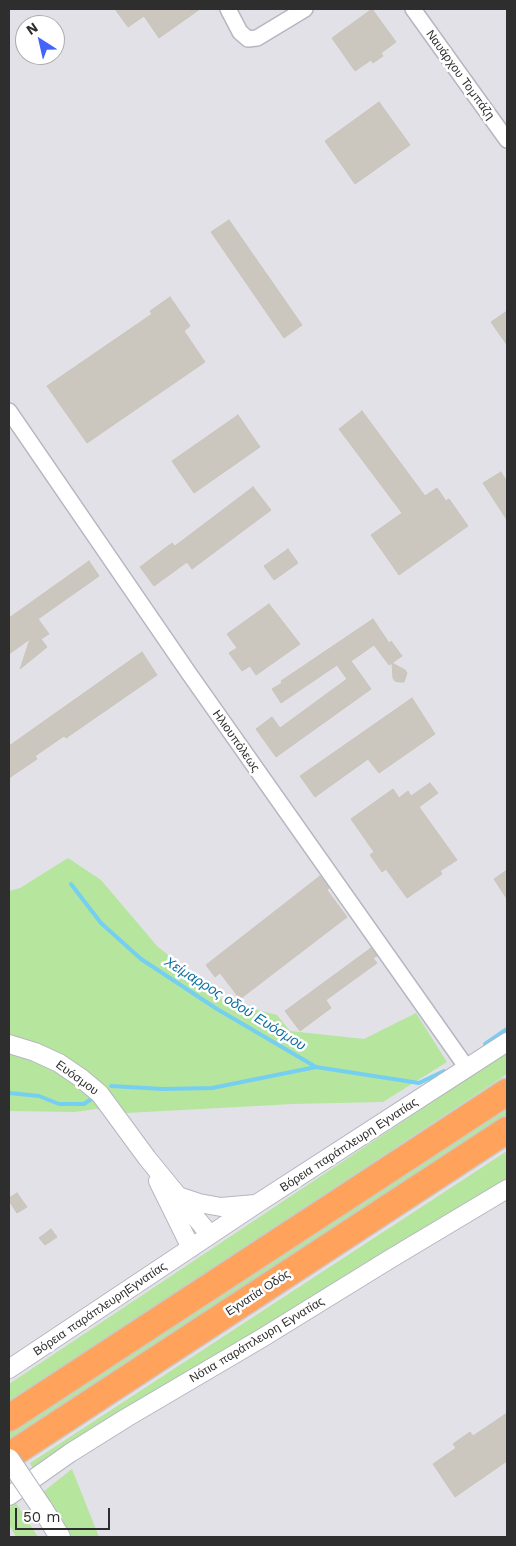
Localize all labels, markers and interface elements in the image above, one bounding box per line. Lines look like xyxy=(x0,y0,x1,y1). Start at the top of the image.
north arrow xyxy=(15,15,65,65)
text: N xyxy=(23,19,41,38)
street label: Ναυάρχου Τομπάζη xyxy=(423,28,497,122)
street label: Ηλιουπόλεως xyxy=(209,707,263,775)
water label: Χείμαρρος οδού Ευόσμου xyxy=(161,954,309,1054)
street label: Ευόσμου xyxy=(53,1058,101,1098)
street label: Βόρεια παράπλευρη Εγνατίας xyxy=(277,1095,421,1195)
street label: Βόρεια παράπλευρηΕγνατίας xyxy=(31,1259,169,1359)
street label: Εγνατία Οδός xyxy=(223,1267,293,1319)
street label: Νότια παράπλευρη Εγνατίας xyxy=(187,1294,327,1386)
scale bar xyxy=(18,1498,112,1530)
text: 50 m xyxy=(23,1508,60,1526)

